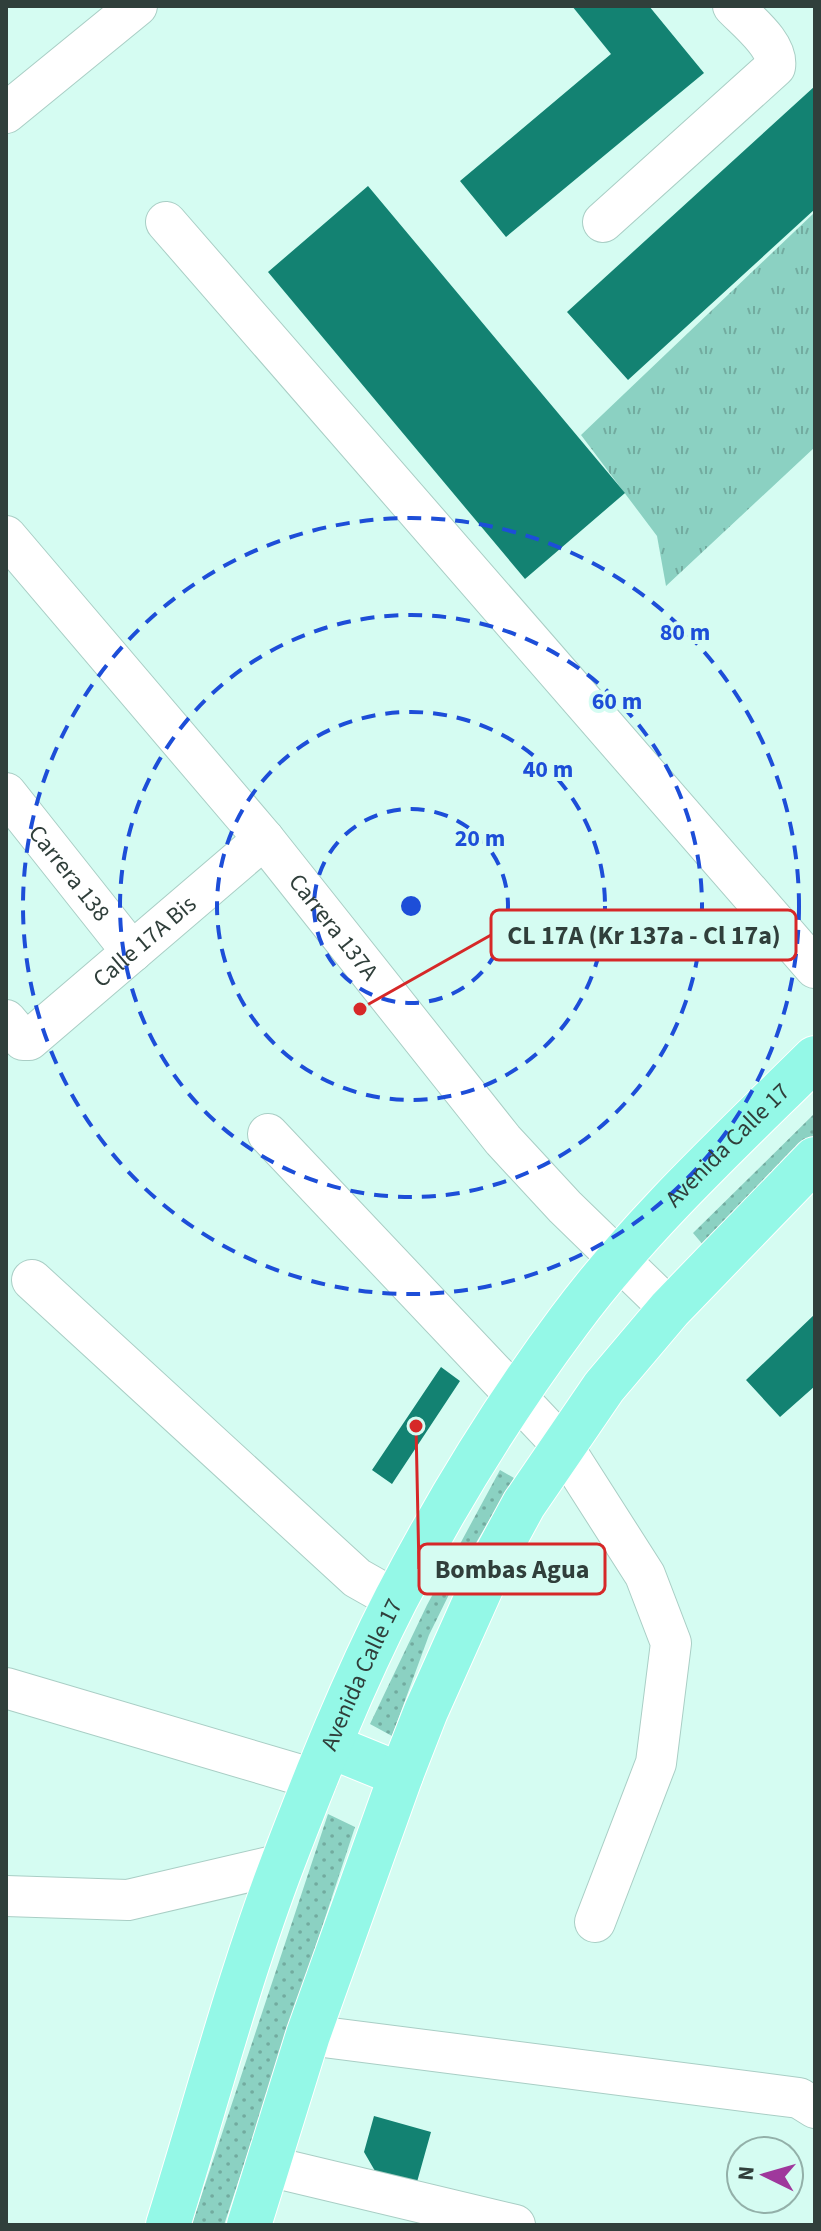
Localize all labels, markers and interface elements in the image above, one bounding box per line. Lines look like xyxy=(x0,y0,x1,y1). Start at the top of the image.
text: 80 m xyxy=(660,615,710,650)
text: 60 m xyxy=(592,684,642,719)
text: 40 m xyxy=(523,752,573,787)
street label: Carrera 138 xyxy=(20,817,119,929)
text: 20 m xyxy=(455,821,505,856)
street label: Carrera 137A xyxy=(280,866,387,988)
street label: Calle 17A Bis xyxy=(85,887,204,996)
centre of rings xyxy=(397,892,425,920)
callout: CL 17A (Kr 137a - Cl 17a) xyxy=(491,910,796,960)
text: CL 17A (Kr 137a - Cl 17a) xyxy=(507,917,781,954)
street label: Avenida Calle 17 xyxy=(657,1075,798,1215)
callout: Bombas Agua xyxy=(419,1544,605,1594)
text: Bombas Agua xyxy=(435,1551,589,1588)
street label: Avenida Calle 17 xyxy=(311,1592,411,1756)
north arrow xyxy=(725,2135,805,2215)
text: N xyxy=(729,2165,763,2182)

